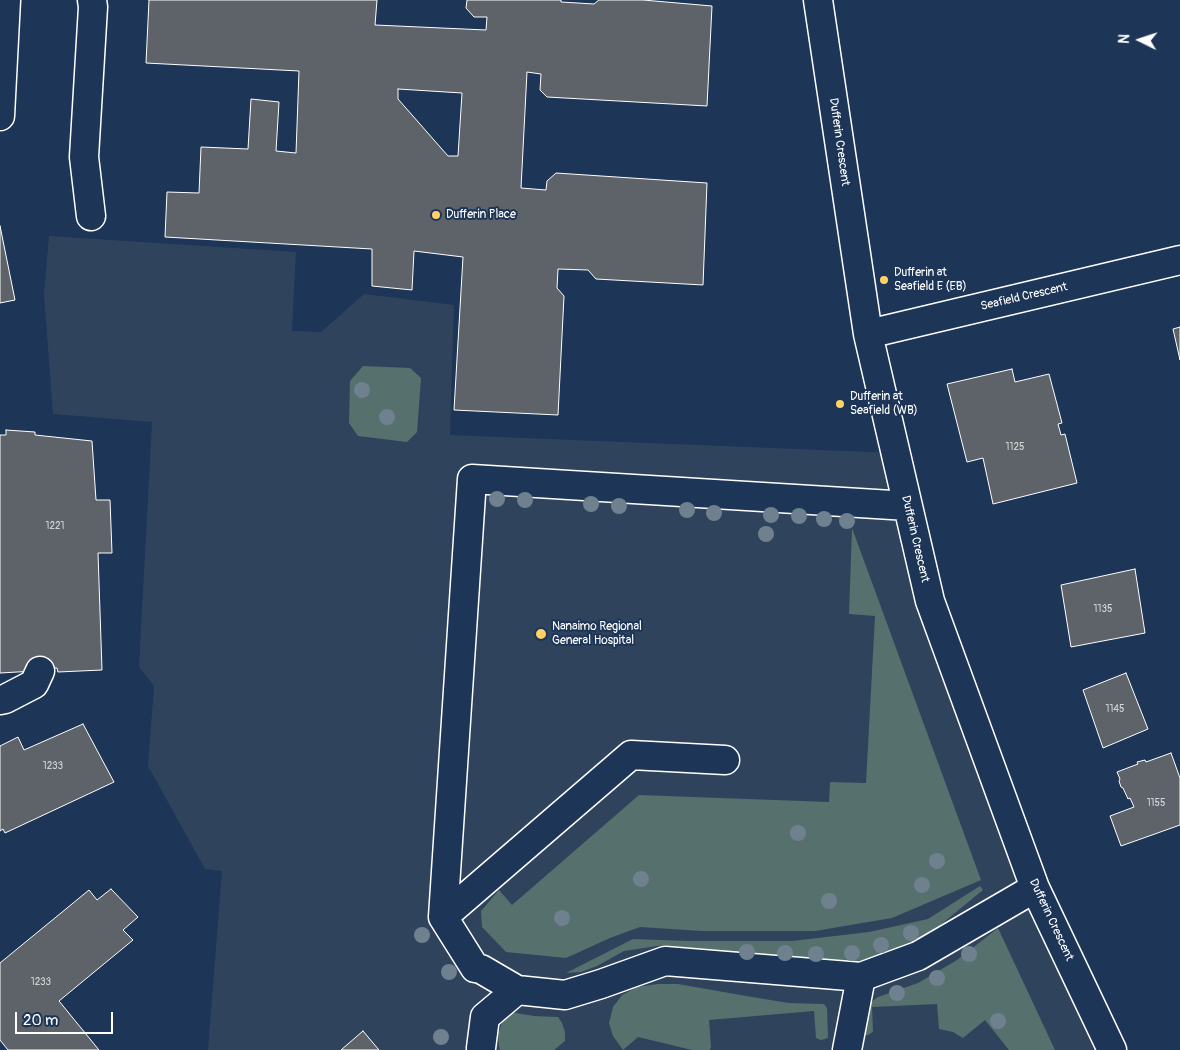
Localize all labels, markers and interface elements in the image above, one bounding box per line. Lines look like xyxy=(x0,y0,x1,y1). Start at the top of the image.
north arrow xyxy=(1115,15,1165,65)
text: N xyxy=(1116,34,1133,44)
street label: Dufferin Crescent xyxy=(826,97,852,187)
place label: Dufferin Place xyxy=(446,208,516,222)
marker: Dufferin Place xyxy=(430,209,442,221)
place label: Dufferin at Seafield E (EB) xyxy=(894,266,967,294)
marker: Dufferin at Seafield E (EB) xyxy=(878,274,890,286)
street label: Seafield Crescent xyxy=(979,280,1069,314)
place label: Dufferin at Seafield (WB) xyxy=(850,390,918,418)
marker: Dufferin at Seafield (WB) xyxy=(834,398,846,410)
house number: 1125 xyxy=(1006,441,1024,453)
street label: Dufferin Crescent xyxy=(898,494,932,584)
house number: 1221 xyxy=(46,520,64,532)
house number: 1135 xyxy=(1094,603,1112,615)
place label: Nanaimo Regional General Hospital xyxy=(552,620,642,648)
marker: Nanaimo Regional General Hospital xyxy=(534,627,548,641)
house number: 1145 xyxy=(1105,703,1125,715)
house number: 1233 xyxy=(43,760,63,772)
house number: 1155 xyxy=(1147,797,1165,809)
street label: Dufferin Crescent xyxy=(1026,877,1076,963)
house number: 1233 xyxy=(31,976,51,988)
scale bar xyxy=(18,1002,115,1034)
text: 20 m xyxy=(23,1011,58,1030)

